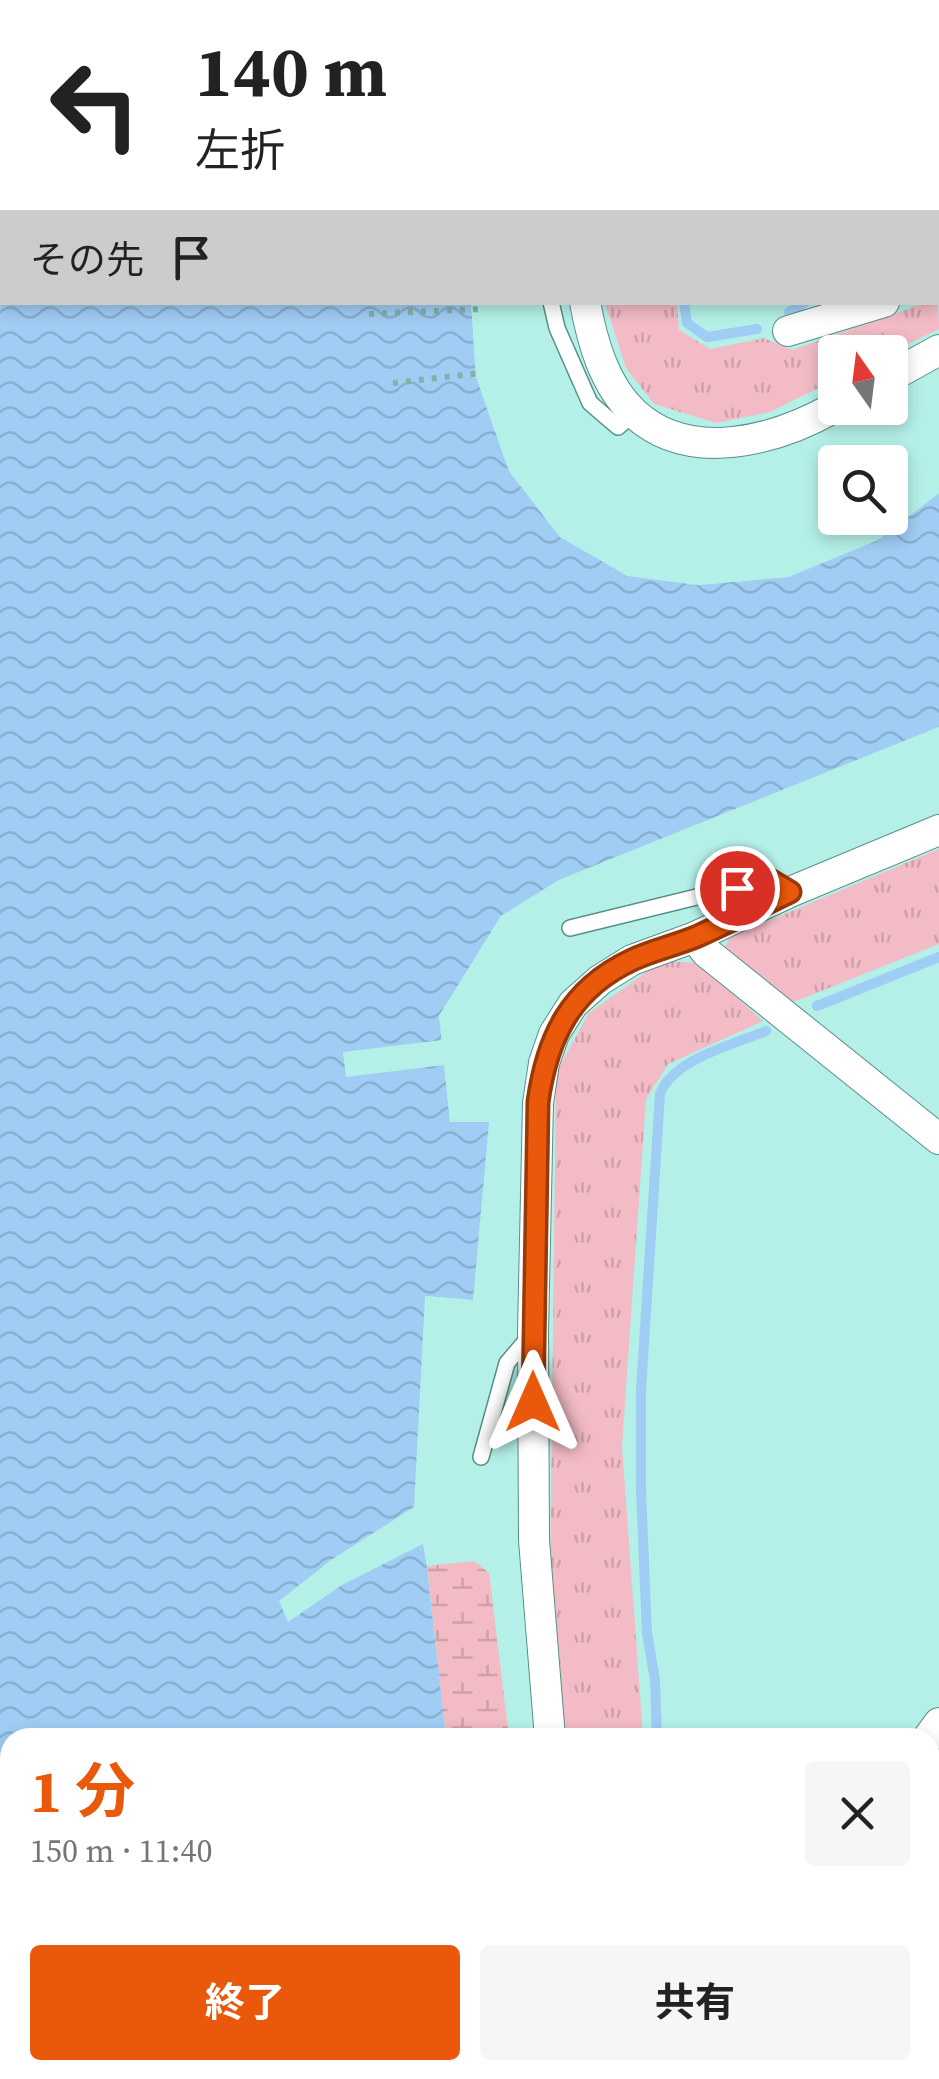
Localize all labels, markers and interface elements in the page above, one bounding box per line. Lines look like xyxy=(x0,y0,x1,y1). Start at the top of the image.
text: 140 m xyxy=(195,23,387,119)
icon: left xyxy=(30,40,160,170)
text: 左折 xyxy=(195,119,285,181)
icon: arrive xyxy=(164,230,219,285)
text: その先 xyxy=(30,234,144,286)
north arrow xyxy=(818,335,908,425)
map controls xyxy=(818,335,908,535)
button: search xyxy=(818,445,908,535)
pin xyxy=(695,846,780,931)
icon: arrive xyxy=(710,861,765,916)
position arrow xyxy=(481,1350,585,1454)
text: 1 分 xyxy=(30,1750,135,1832)
button: close xyxy=(805,1761,910,1866)
text: 150 m · 11:40 xyxy=(30,1829,212,1873)
button: 終了 xyxy=(30,1945,460,2060)
button: 共有 xyxy=(480,1945,910,2060)

